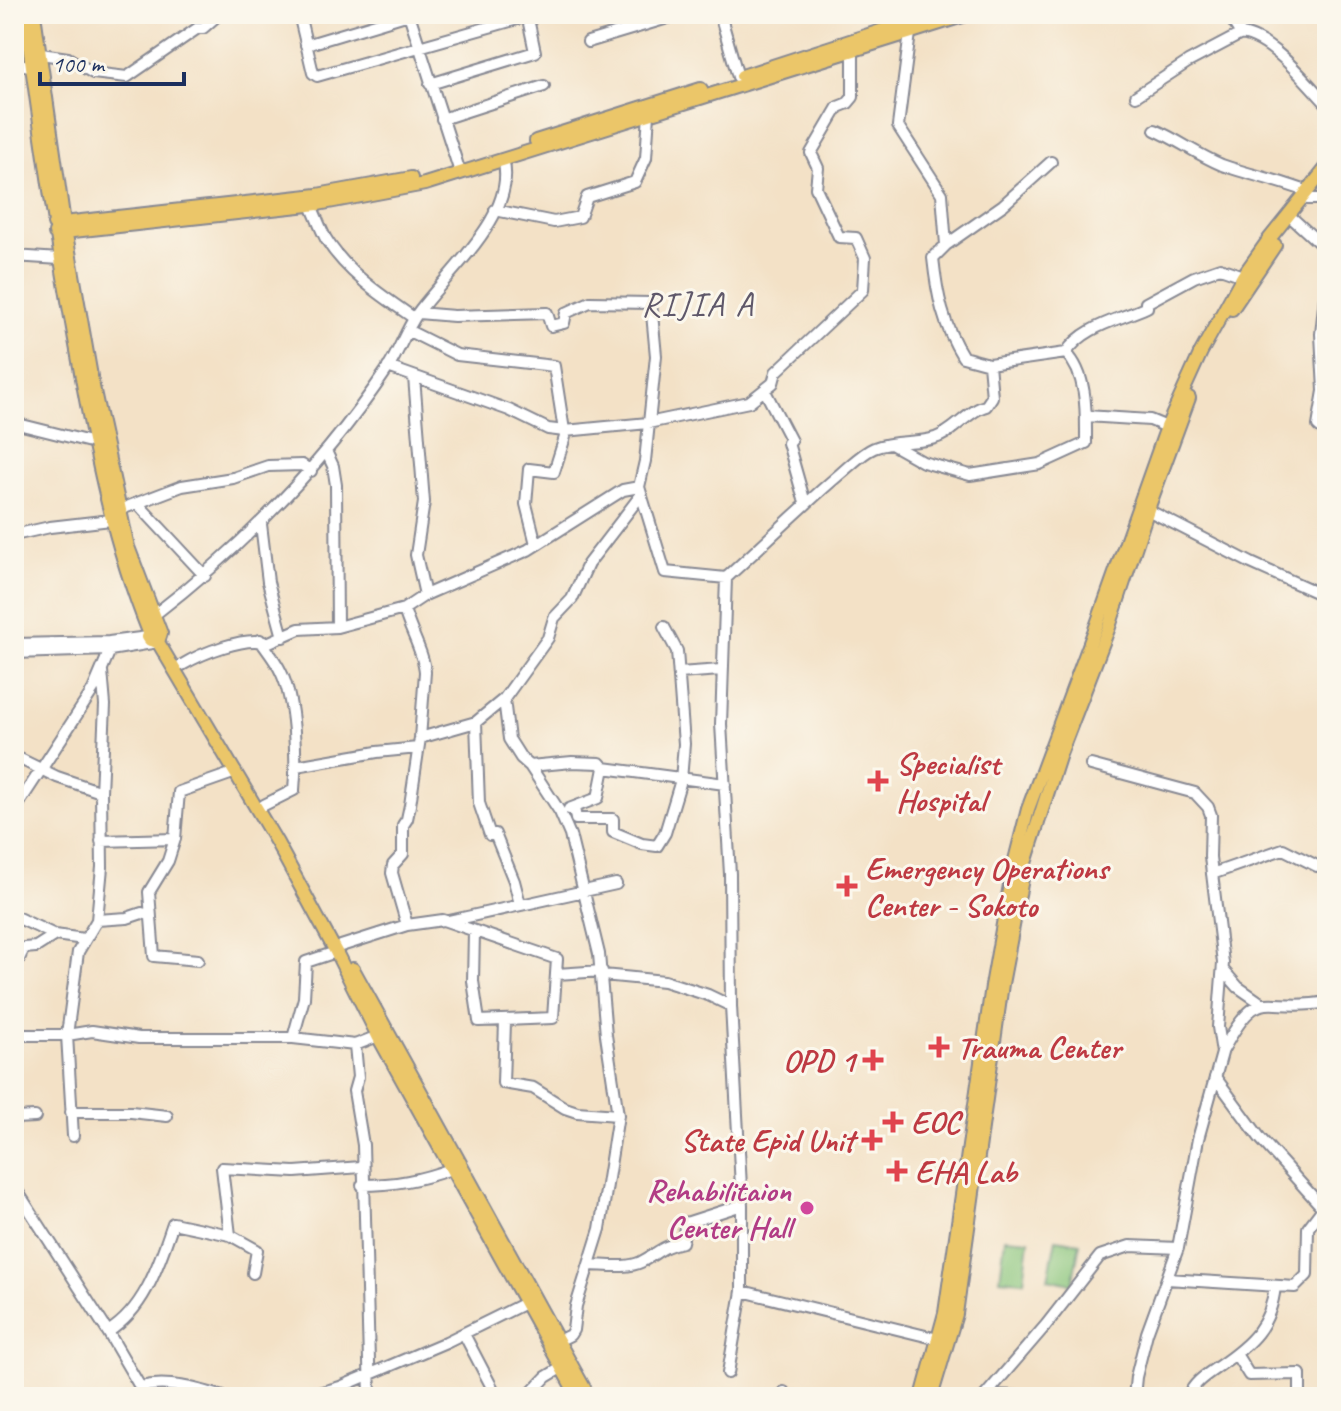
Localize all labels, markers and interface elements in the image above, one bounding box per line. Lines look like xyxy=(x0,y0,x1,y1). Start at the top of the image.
scale bar xyxy=(40,36,184,86)
text: 100 m xyxy=(52,49,106,79)
district label: RIJIA A xyxy=(641,282,755,325)
place label: Specialist Hospital xyxy=(896,743,1003,821)
marker: Specialist Hospital xyxy=(867,770,889,792)
place label: Emergency Operations Center - Sokoto xyxy=(865,848,1112,926)
marker: Emergency Operations Center - Sokoto xyxy=(836,875,858,897)
place label: Trauma Center xyxy=(957,1027,1124,1068)
marker: Trauma Center xyxy=(928,1036,950,1058)
place label: OPD 1 xyxy=(783,1040,859,1081)
marker: OPD 1 xyxy=(862,1049,884,1071)
place label: EOC xyxy=(911,1102,964,1143)
marker: EOC xyxy=(882,1111,904,1133)
place label: State Epid Unit xyxy=(681,1120,858,1161)
marker: State Epid Unit xyxy=(861,1129,883,1151)
place label: EHA Lab xyxy=(915,1151,1019,1192)
marker: EHA Lab xyxy=(886,1160,908,1182)
place label: Rehabilitaion Center Hall xyxy=(646,1170,797,1248)
marker: Rehabilitaion Center Hall xyxy=(798,1199,816,1217)

